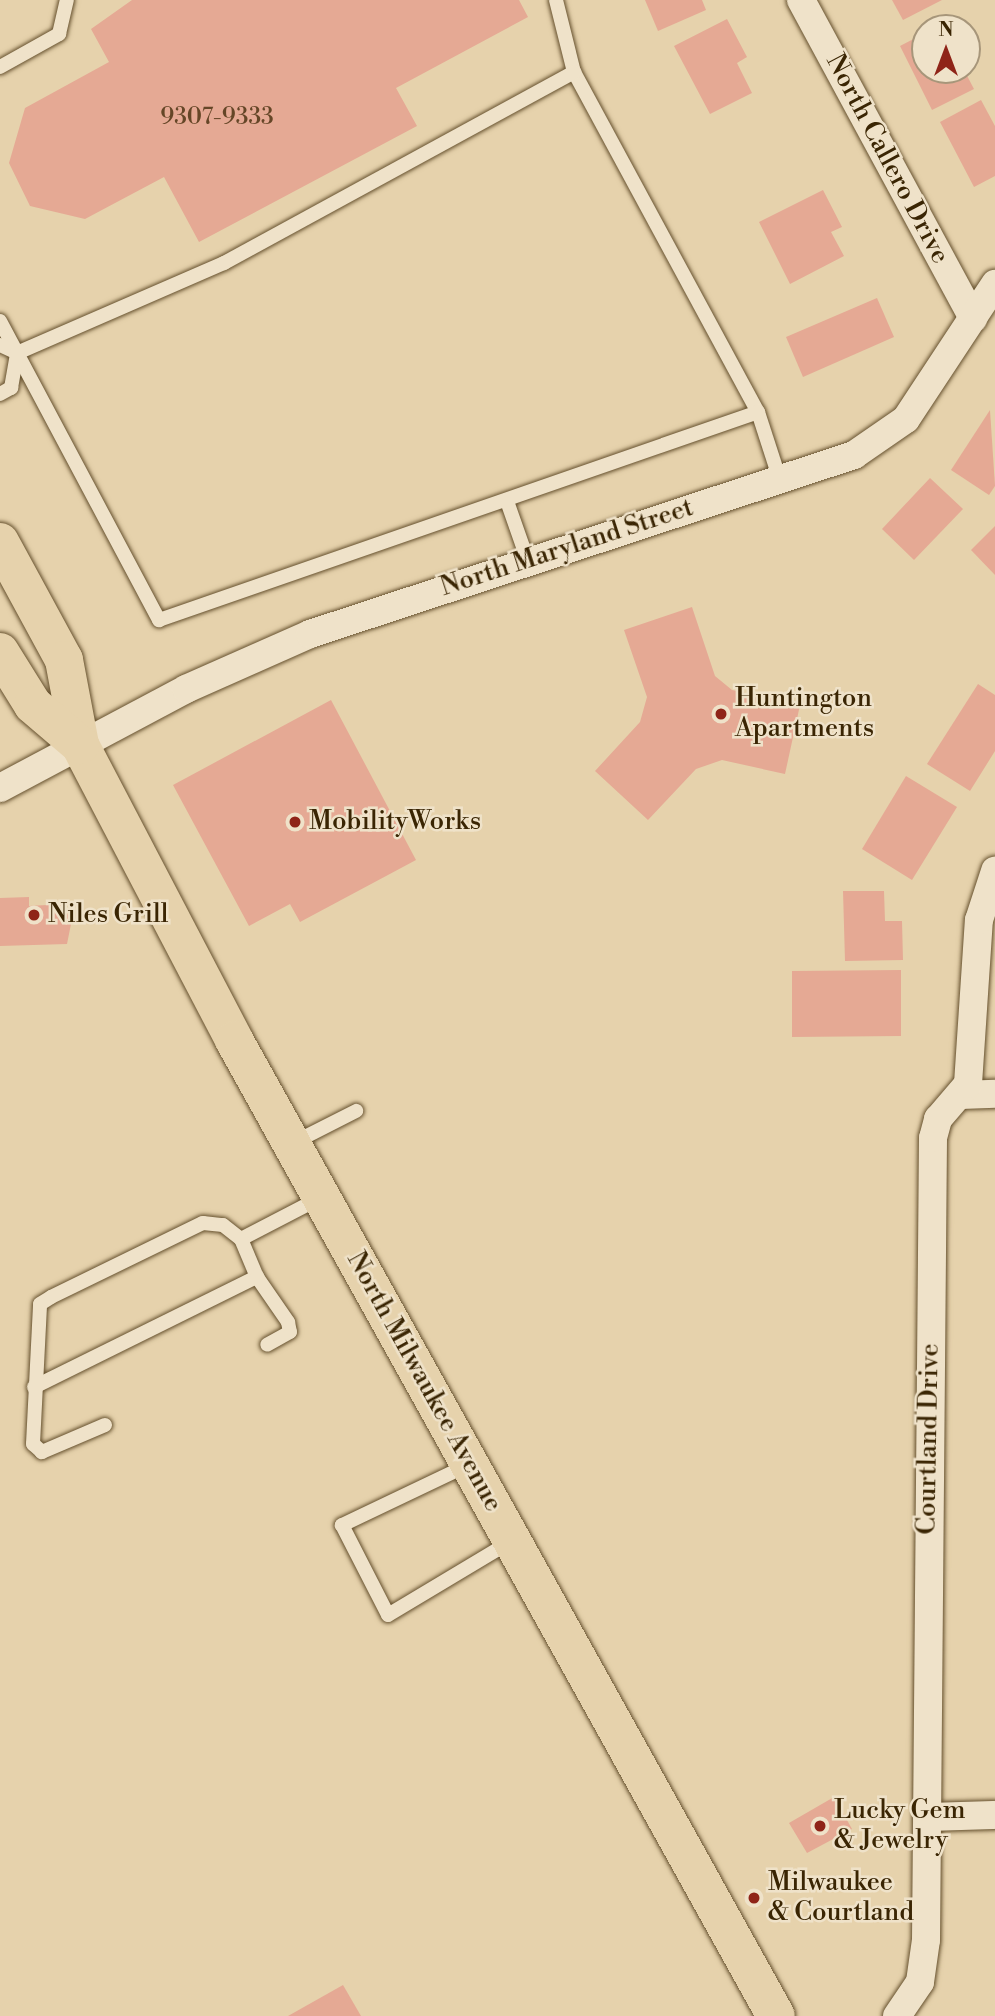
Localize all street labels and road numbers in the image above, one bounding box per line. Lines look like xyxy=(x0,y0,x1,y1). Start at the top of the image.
street label: North Callero Drive xyxy=(819,49,955,269)
street label: North Maryland Street xyxy=(437,492,697,604)
street label: North Milwaukee Avenue xyxy=(340,1247,508,1517)
street label: Courtland Drive xyxy=(912,1343,946,1535)

